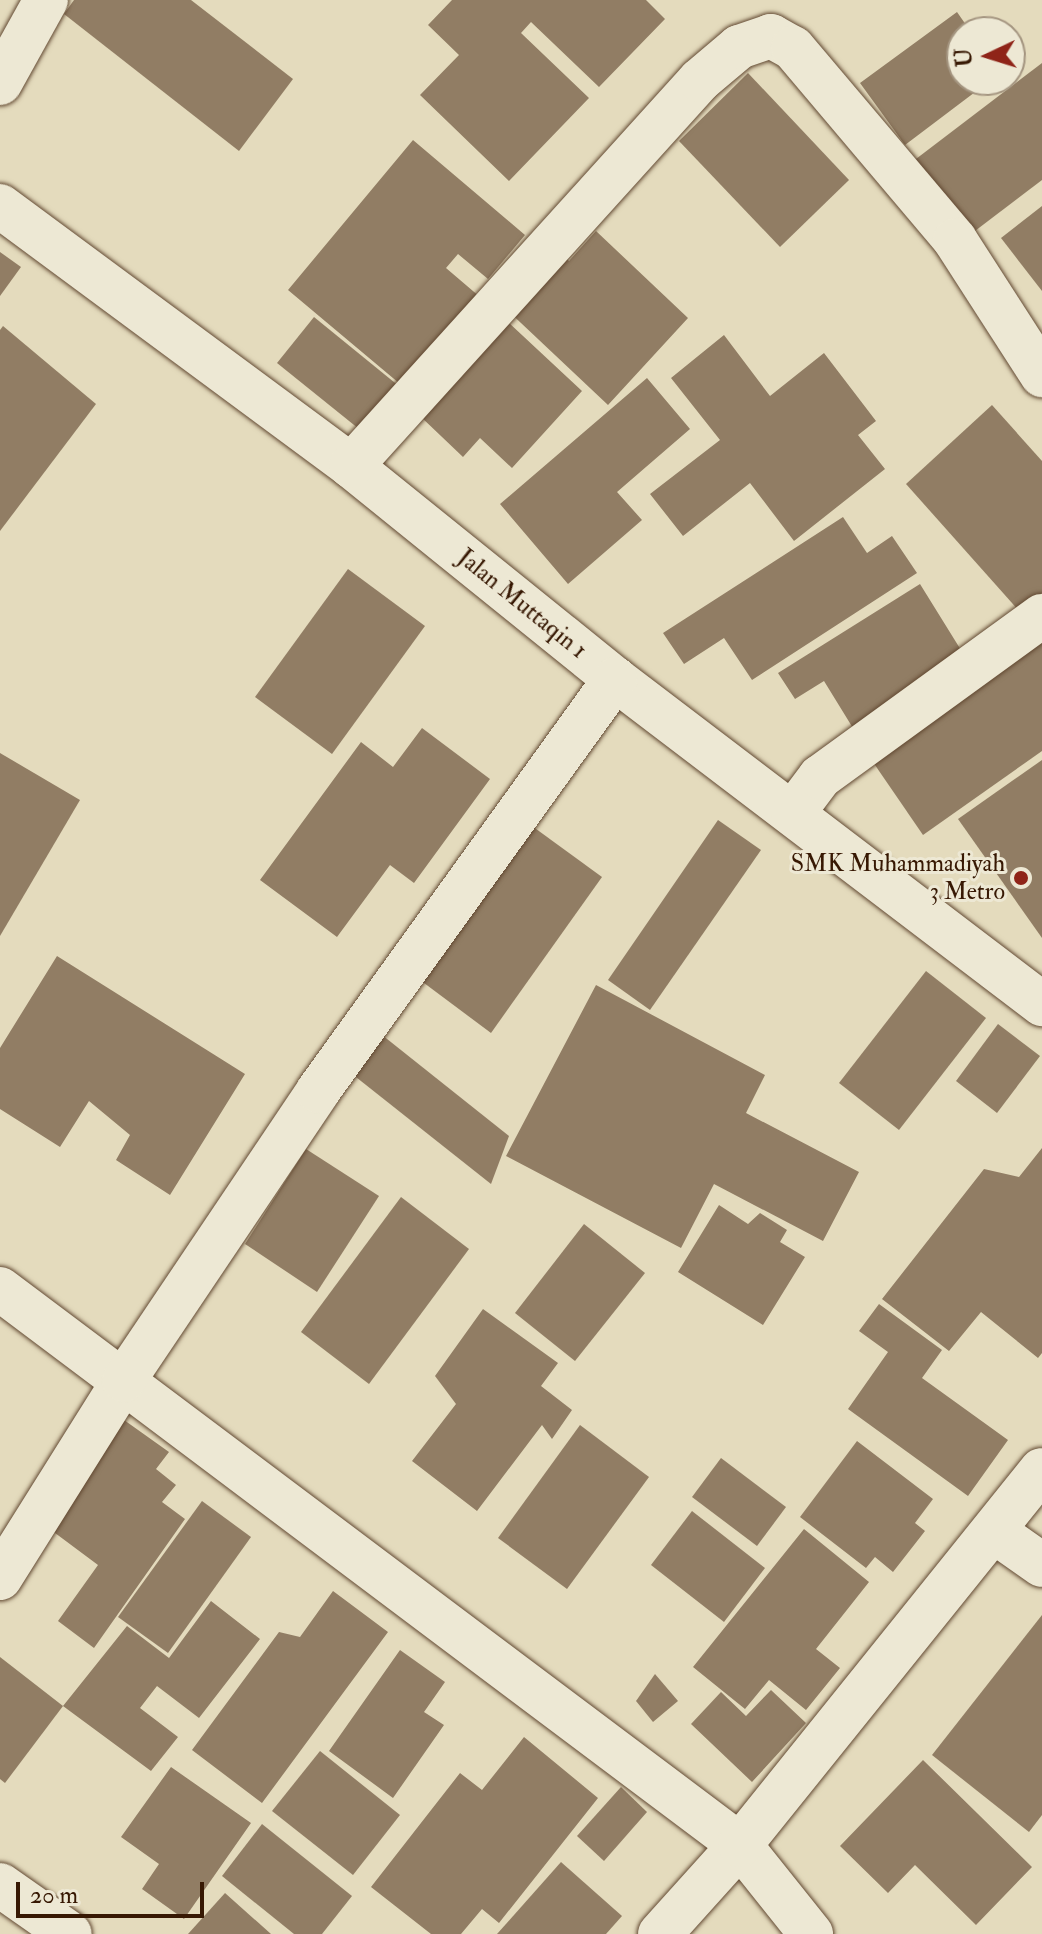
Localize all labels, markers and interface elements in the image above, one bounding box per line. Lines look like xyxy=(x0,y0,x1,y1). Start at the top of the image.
north arrow xyxy=(946,16,1026,96)
text: U xyxy=(949,47,979,68)
street label: Jalan Muttaqin 1 xyxy=(452,543,592,665)
place label: SMK Muhammadiyah 3 Metro xyxy=(791,850,1005,906)
marker: SMK Muhammadiyah 3 Metro xyxy=(1012,869,1030,887)
scale bar xyxy=(20,1866,208,1916)
text: 20 m xyxy=(30,1880,78,1911)

